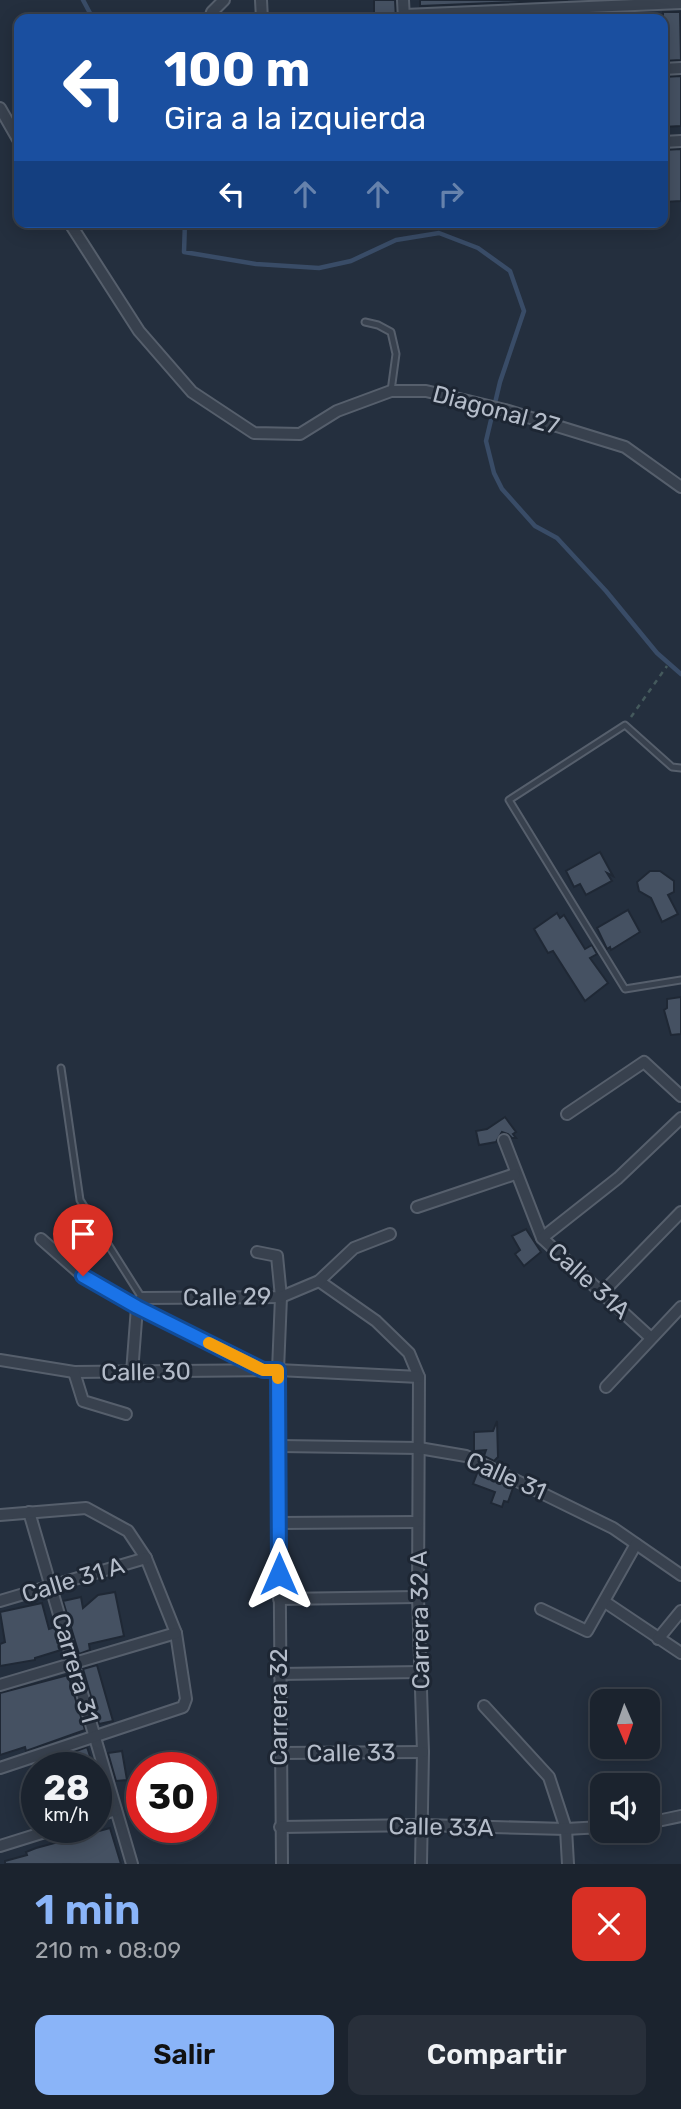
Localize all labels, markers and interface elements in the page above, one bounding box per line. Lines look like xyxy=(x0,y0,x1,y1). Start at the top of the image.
text: 100 m xyxy=(164,40,310,98)
icon: left xyxy=(49,42,140,133)
text: Gira a la izquierda xyxy=(164,99,426,137)
icon: left xyxy=(213,175,251,213)
icon: ahead xyxy=(286,175,324,213)
icon: ahead xyxy=(359,175,397,213)
icon: right xyxy=(432,175,470,213)
street label: Diagonal 27 xyxy=(430,380,562,440)
pin xyxy=(53,1204,113,1276)
icon: arrive xyxy=(64,1215,102,1253)
street label: Calle 31A xyxy=(542,1237,636,1325)
street label: Calle 29 xyxy=(182,1282,272,1312)
street label: Calle 30 xyxy=(101,1357,191,1387)
street label: Calle 31 xyxy=(462,1446,550,1506)
position arrow xyxy=(242,1537,316,1611)
street label: Carrera 32 A xyxy=(405,1550,435,1690)
street label: Calle 31 A xyxy=(18,1551,128,1609)
street label: Carrera 31 xyxy=(46,1610,104,1726)
street label: Carrera 32 xyxy=(265,1648,293,1766)
north arrow xyxy=(590,1689,660,1759)
map controls xyxy=(590,1689,660,1843)
street label: Calle 33 xyxy=(306,1738,396,1768)
speed limit sign: 30 xyxy=(126,1752,217,1843)
text: 28 xyxy=(43,1767,90,1809)
button: sound xyxy=(590,1773,660,1843)
text: km/h xyxy=(44,1804,89,1826)
street label: Calle 33A xyxy=(388,1812,494,1842)
text: 1 min xyxy=(35,1885,141,1935)
button: close xyxy=(572,1887,646,1961)
text: 210 m · 08:09 xyxy=(35,1936,181,1964)
button: Salir xyxy=(35,2015,334,2095)
button: Compartir xyxy=(348,2015,646,2095)

